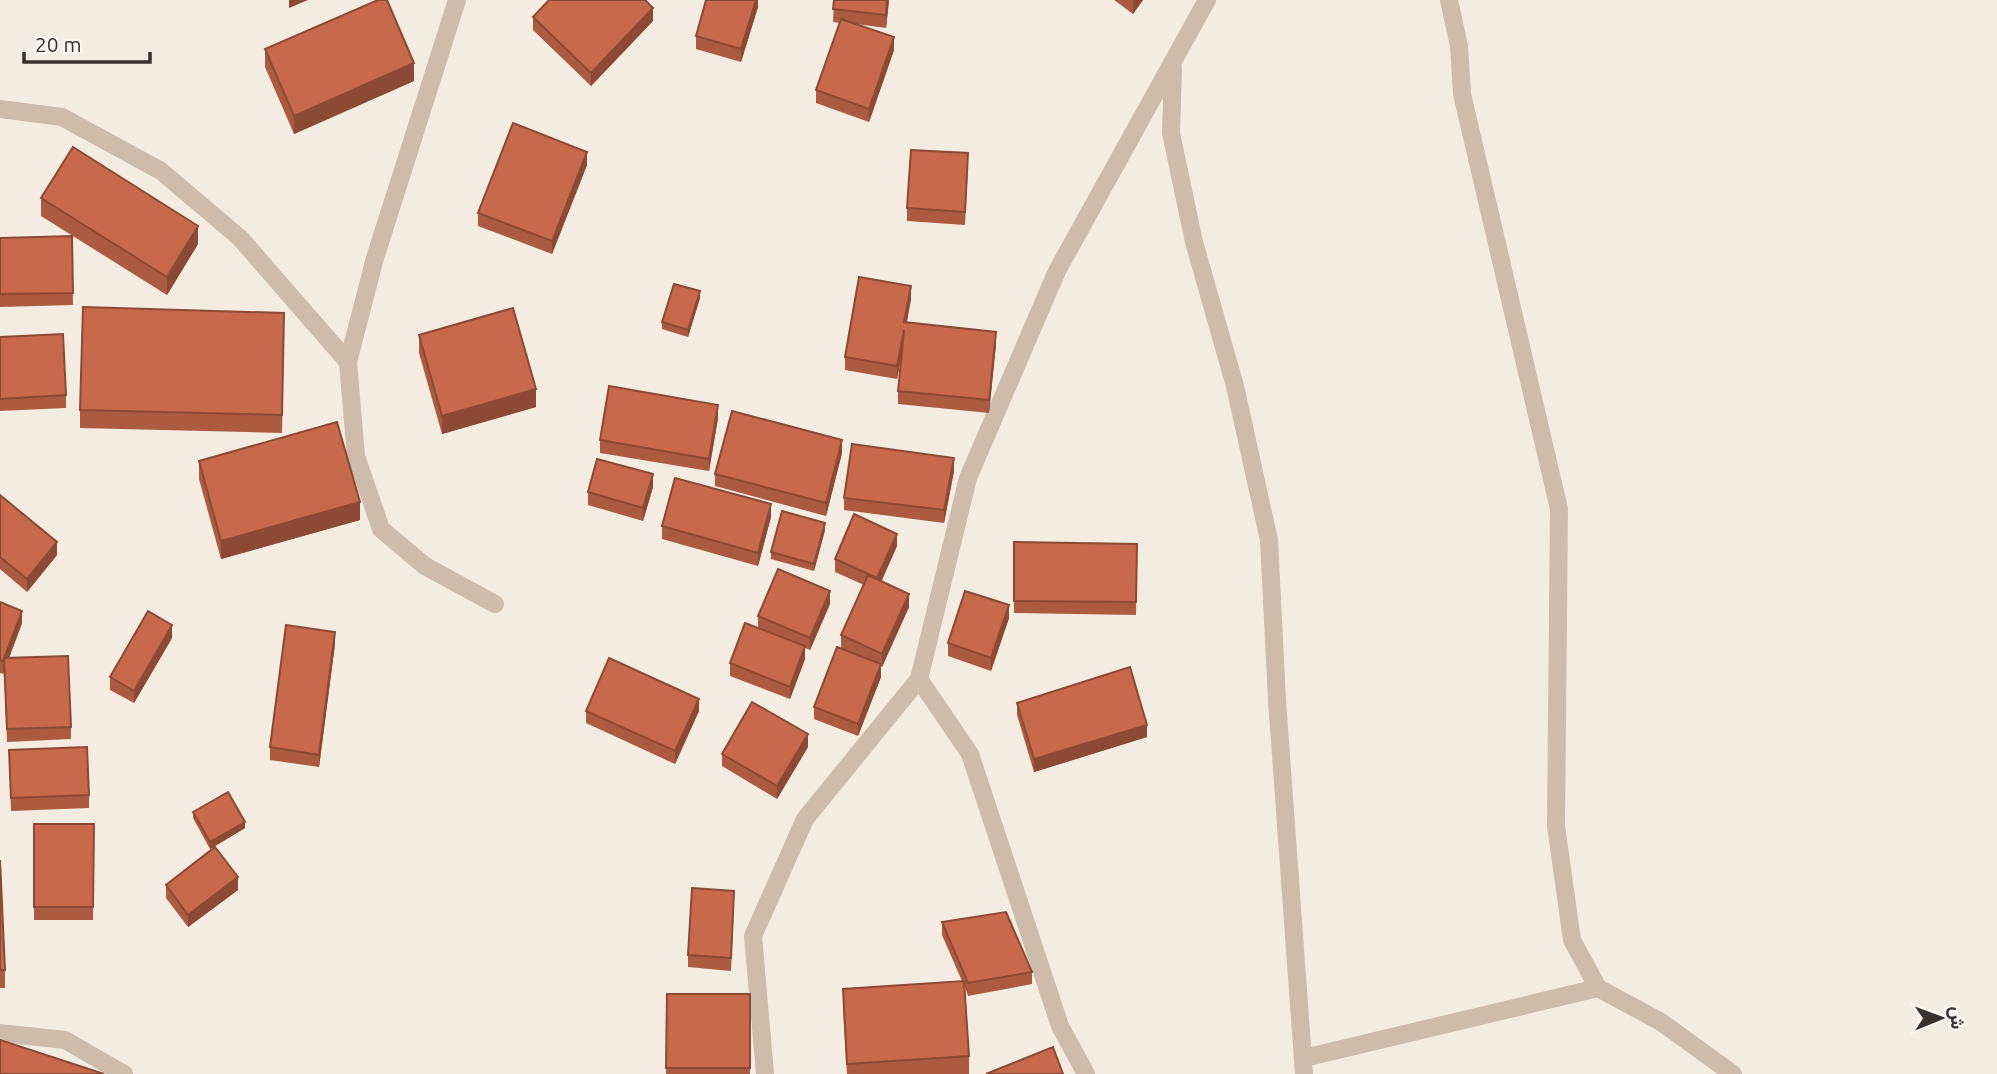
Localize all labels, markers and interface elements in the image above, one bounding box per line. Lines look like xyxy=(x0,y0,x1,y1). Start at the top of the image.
scale bar xyxy=(24,21,150,65)
text: 20 m xyxy=(35,32,82,56)
north arrow xyxy=(1906,983,1976,1053)
text: ش xyxy=(1946,1006,1969,1029)

